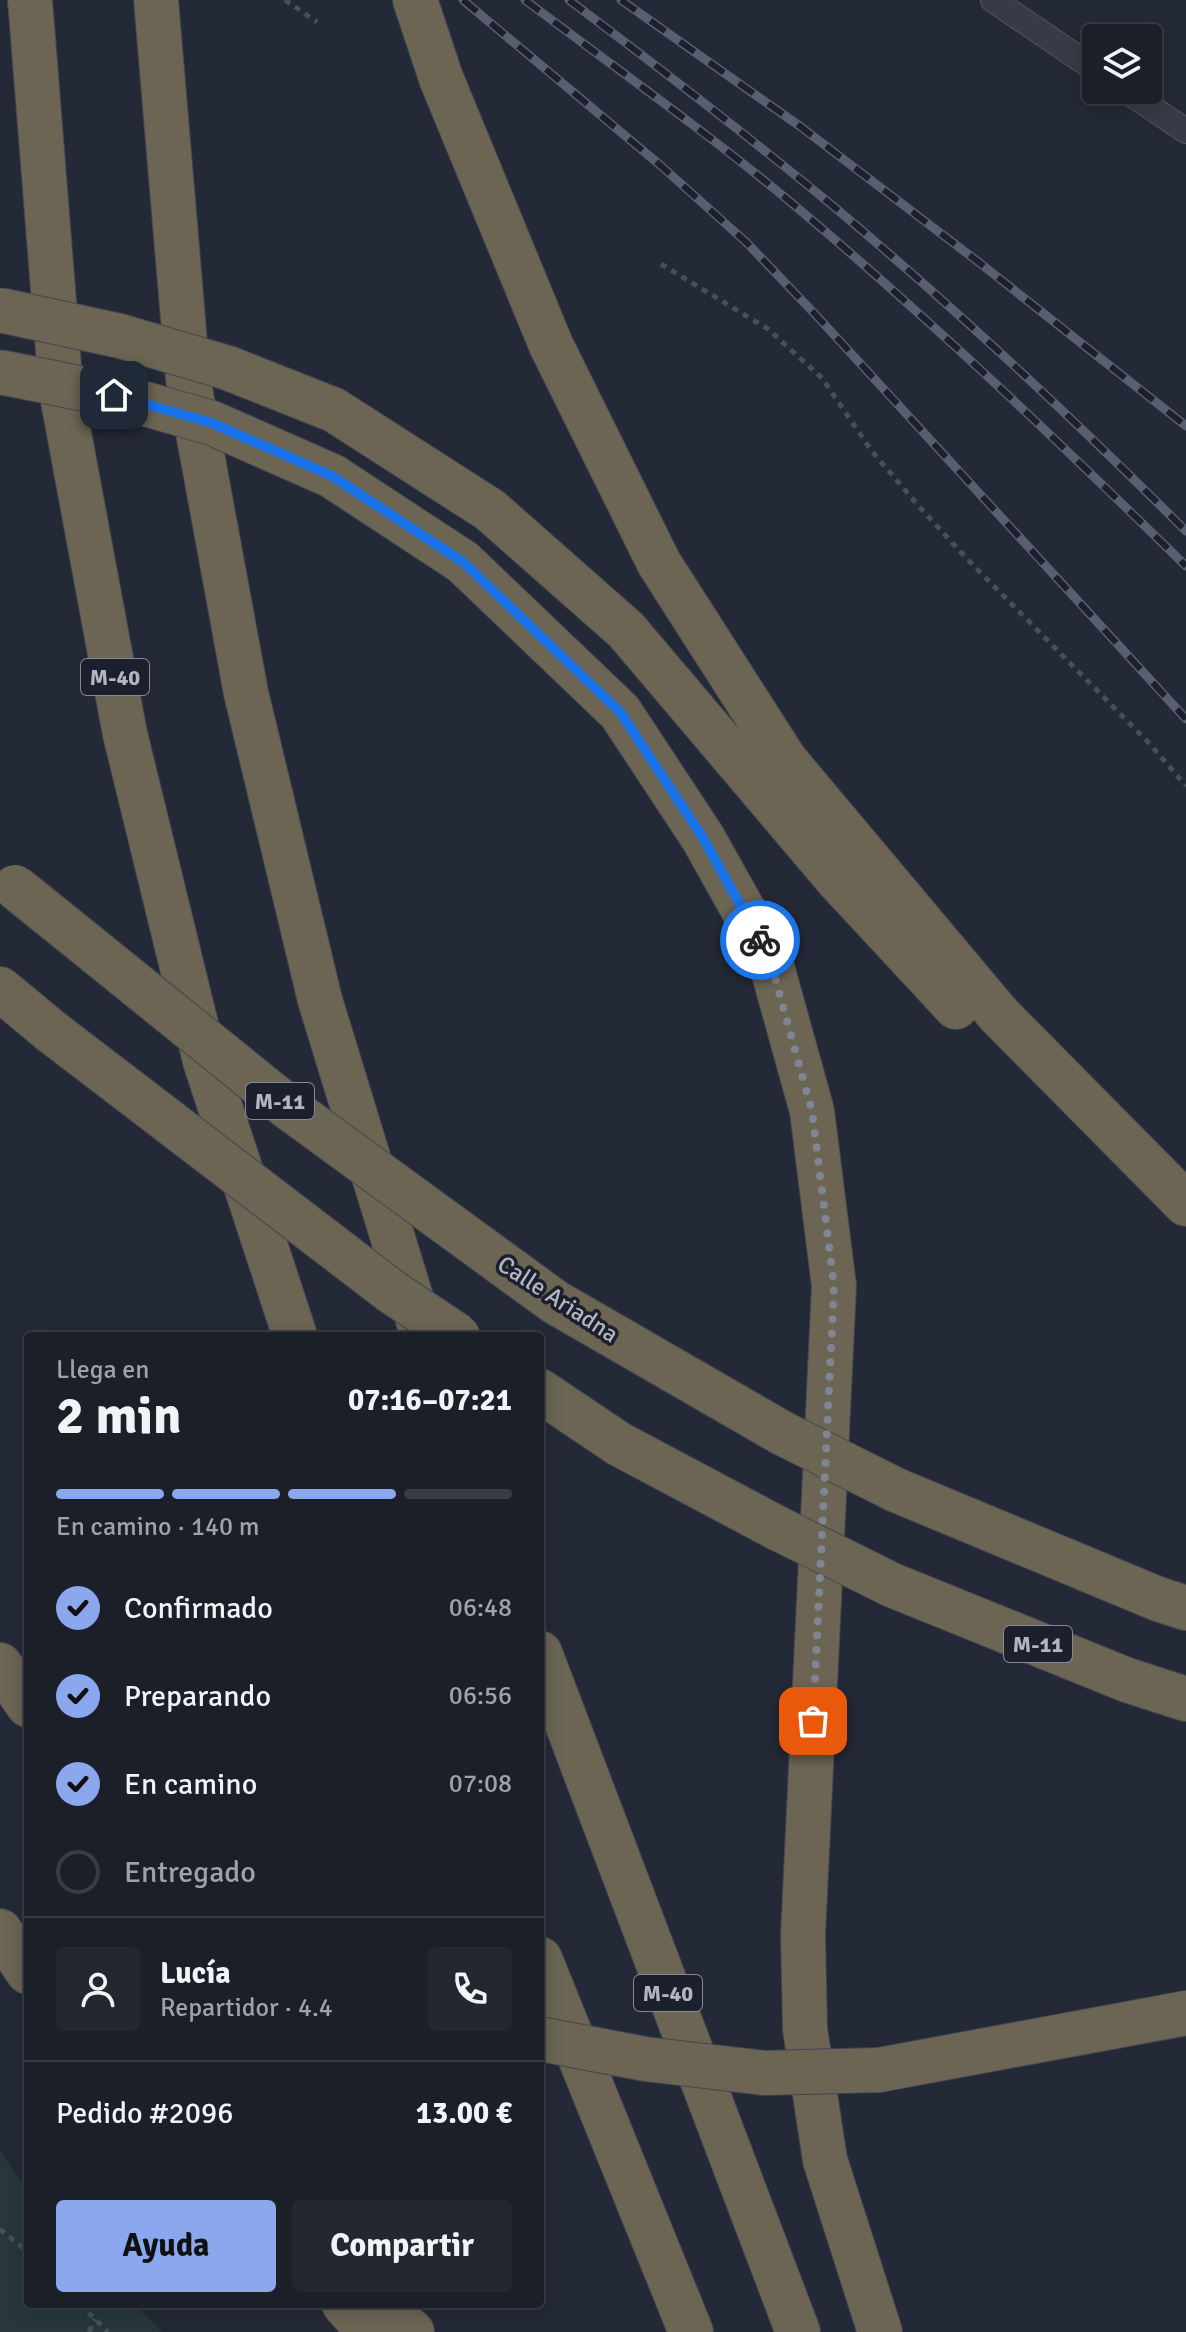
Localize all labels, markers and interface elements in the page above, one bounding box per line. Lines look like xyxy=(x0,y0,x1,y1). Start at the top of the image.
map controls xyxy=(1082,24,1162,104)
button: layers xyxy=(1082,24,1162,104)
pin xyxy=(80,361,148,429)
icon: home xyxy=(92,373,136,417)
road number: M-40 xyxy=(81,659,149,695)
courier xyxy=(720,900,800,980)
icon: bike xyxy=(738,918,782,962)
road number: M-11 xyxy=(246,1083,314,1119)
street label: Calle Ariadna xyxy=(492,1249,624,1349)
text: Llega en xyxy=(56,1354,150,1386)
text: 07:16–07:21 xyxy=(348,1382,512,1419)
text: 2 min xyxy=(56,1384,182,1448)
text: En camino · 140 m xyxy=(56,1511,259,1543)
icon: check xyxy=(56,1586,100,1630)
text: Confirmado xyxy=(124,1590,273,1627)
text: 06:48 xyxy=(449,1592,512,1624)
road number: M-11 xyxy=(1004,1626,1072,1662)
icon: check xyxy=(56,1674,100,1718)
text: Preparando xyxy=(124,1678,271,1715)
text: 06:56 xyxy=(449,1680,512,1712)
pin xyxy=(779,1687,847,1755)
icon: bag xyxy=(791,1699,835,1743)
icon: check xyxy=(56,1762,100,1806)
text: En camino xyxy=(124,1766,257,1803)
text: 07:08 xyxy=(449,1768,512,1800)
text: Entregado xyxy=(124,1854,256,1891)
button: person xyxy=(56,1947,140,2031)
button: phone xyxy=(428,1947,512,2031)
text: Lucía xyxy=(160,1955,231,1992)
road number: M-40 xyxy=(634,1975,702,2011)
text: Repartidor · 4.4 xyxy=(160,1992,333,2024)
text: Pedido #2096 xyxy=(56,2095,233,2132)
text: 13.00 € xyxy=(416,2095,512,2132)
button: Ayuda xyxy=(56,2200,276,2292)
button: Compartir xyxy=(292,2200,512,2292)

